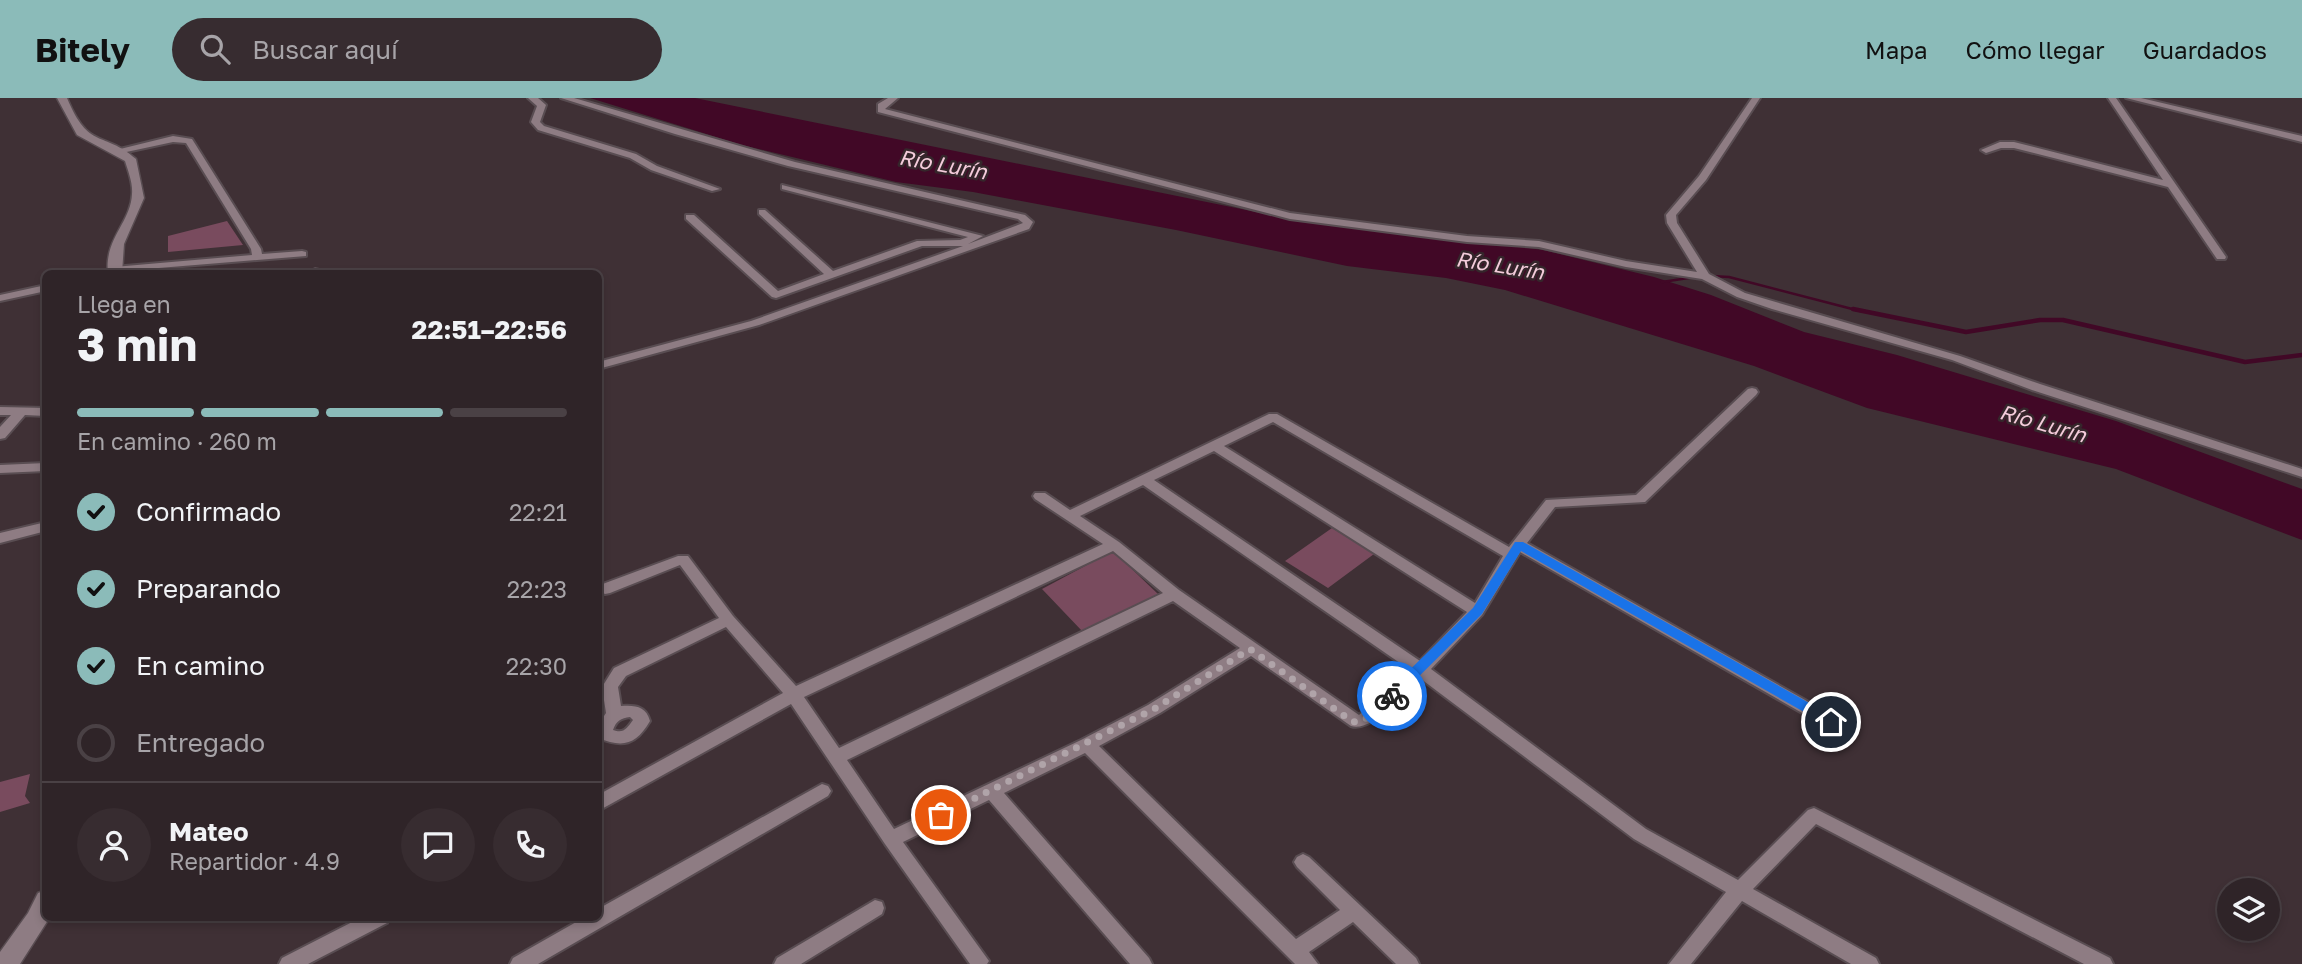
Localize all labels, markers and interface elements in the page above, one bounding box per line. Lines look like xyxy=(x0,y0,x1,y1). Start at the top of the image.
search box xyxy=(172,18,662,81)
text: Bitely xyxy=(35,30,130,69)
icon: search xyxy=(196,30,234,68)
text: Buscar aquí xyxy=(252,34,398,65)
text: Mapa xyxy=(1865,35,1928,64)
text: Cómo llegar xyxy=(1966,35,2105,64)
text: Guardados xyxy=(2143,35,2267,64)
water label: Río Lurín xyxy=(897,143,990,185)
water label: Río Lurín xyxy=(1454,245,1547,285)
text: Llega en xyxy=(77,290,171,318)
text: 22:51–22:56 xyxy=(412,314,567,345)
text: 3 min xyxy=(77,316,197,371)
water label: Río Lurín xyxy=(1997,398,2090,448)
text: En camino · 260 m xyxy=(77,427,277,455)
icon: check xyxy=(77,493,115,531)
text: Confirmado xyxy=(136,496,281,527)
text: 22:21 xyxy=(509,498,567,526)
icon: check xyxy=(77,570,115,608)
text: Preparando xyxy=(136,573,281,604)
text: 22:23 xyxy=(507,575,567,603)
icon: check xyxy=(77,647,115,685)
text: En camino xyxy=(136,650,265,681)
text: 22:30 xyxy=(506,652,567,680)
courier xyxy=(1357,661,1427,731)
icon: bike xyxy=(1373,677,1411,715)
pin xyxy=(1801,692,1861,752)
icon: home xyxy=(1812,703,1850,741)
text: Entregado xyxy=(136,727,265,758)
pin xyxy=(911,785,971,845)
icon: bag xyxy=(922,796,960,834)
button: person xyxy=(77,808,151,882)
button: chat xyxy=(401,808,475,882)
button: phone xyxy=(493,808,567,882)
text: Mateo xyxy=(169,816,249,847)
text: Repartidor · 4.9 xyxy=(169,847,340,875)
map controls xyxy=(2217,878,2280,941)
button: layers xyxy=(2217,878,2280,941)

